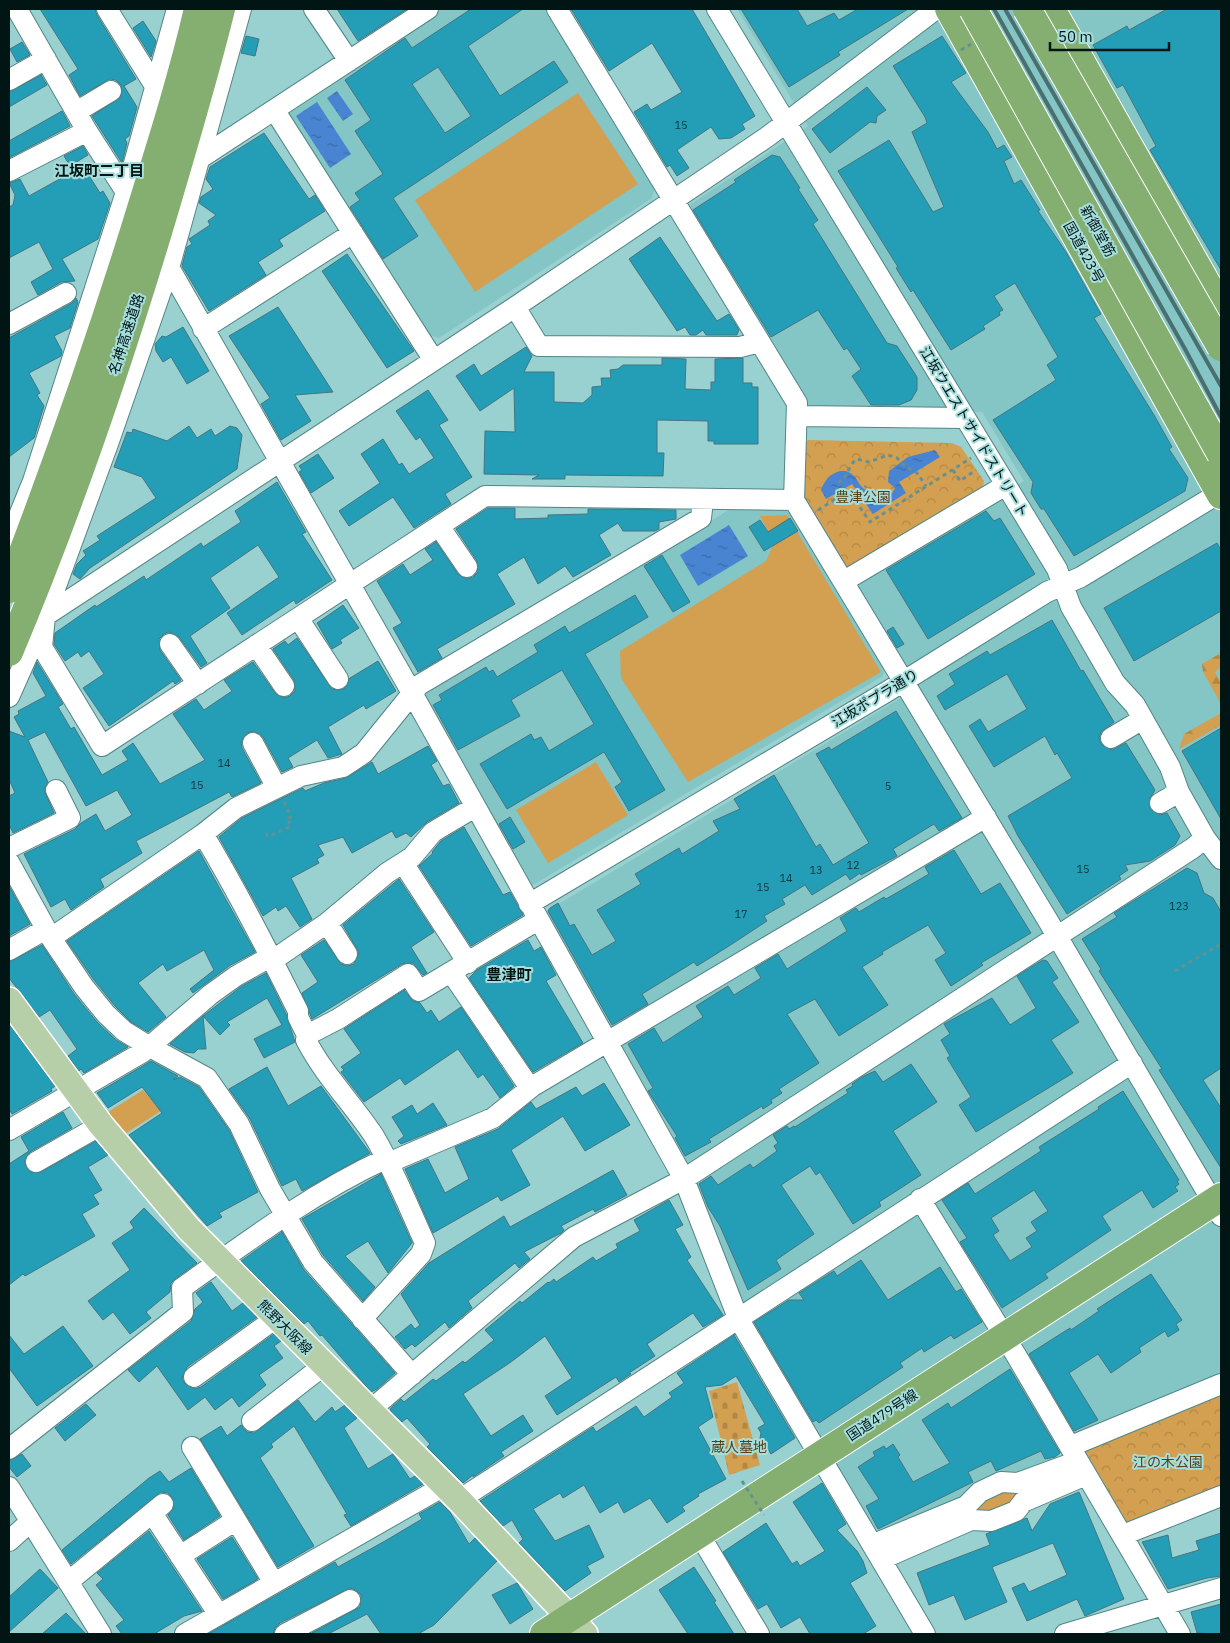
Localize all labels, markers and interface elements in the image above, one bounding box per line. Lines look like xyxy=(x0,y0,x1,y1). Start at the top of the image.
scale bar xyxy=(1050,20,1169,52)
text: 50 m xyxy=(1058,27,1093,46)
house number: 15 xyxy=(674,118,688,132)
district label: 江坂町二丁目 xyxy=(54,161,144,180)
street label: 新御堂筋 xyxy=(1077,202,1119,260)
street label: 国道423号 xyxy=(1060,218,1108,286)
street label: 名神高速道路 xyxy=(104,291,148,377)
street label: 江坂ウエストサイドストリート xyxy=(916,343,1032,521)
park label: 豊津公園 xyxy=(835,488,891,506)
street label: 江坂ポプラ通り xyxy=(828,665,922,731)
house number: 14 xyxy=(217,756,231,770)
house number: 15 xyxy=(190,778,204,792)
house number: 5 xyxy=(885,779,891,793)
house number: 12 xyxy=(846,858,860,872)
house number: 15 xyxy=(1076,862,1090,876)
house number: 13 xyxy=(809,863,823,877)
house number: 14 xyxy=(779,871,793,885)
house number: 15 xyxy=(756,880,770,894)
house number: 123 xyxy=(1169,899,1189,913)
house number: 17 xyxy=(734,907,748,921)
district label: 豊津町 xyxy=(486,965,532,984)
street label: 熊野大阪線 xyxy=(254,1296,316,1358)
street label: 国道479号線 xyxy=(843,1385,921,1445)
park label: 蔵人墓地 xyxy=(711,1438,767,1456)
park label: 江の木公園 xyxy=(1133,1453,1203,1471)

